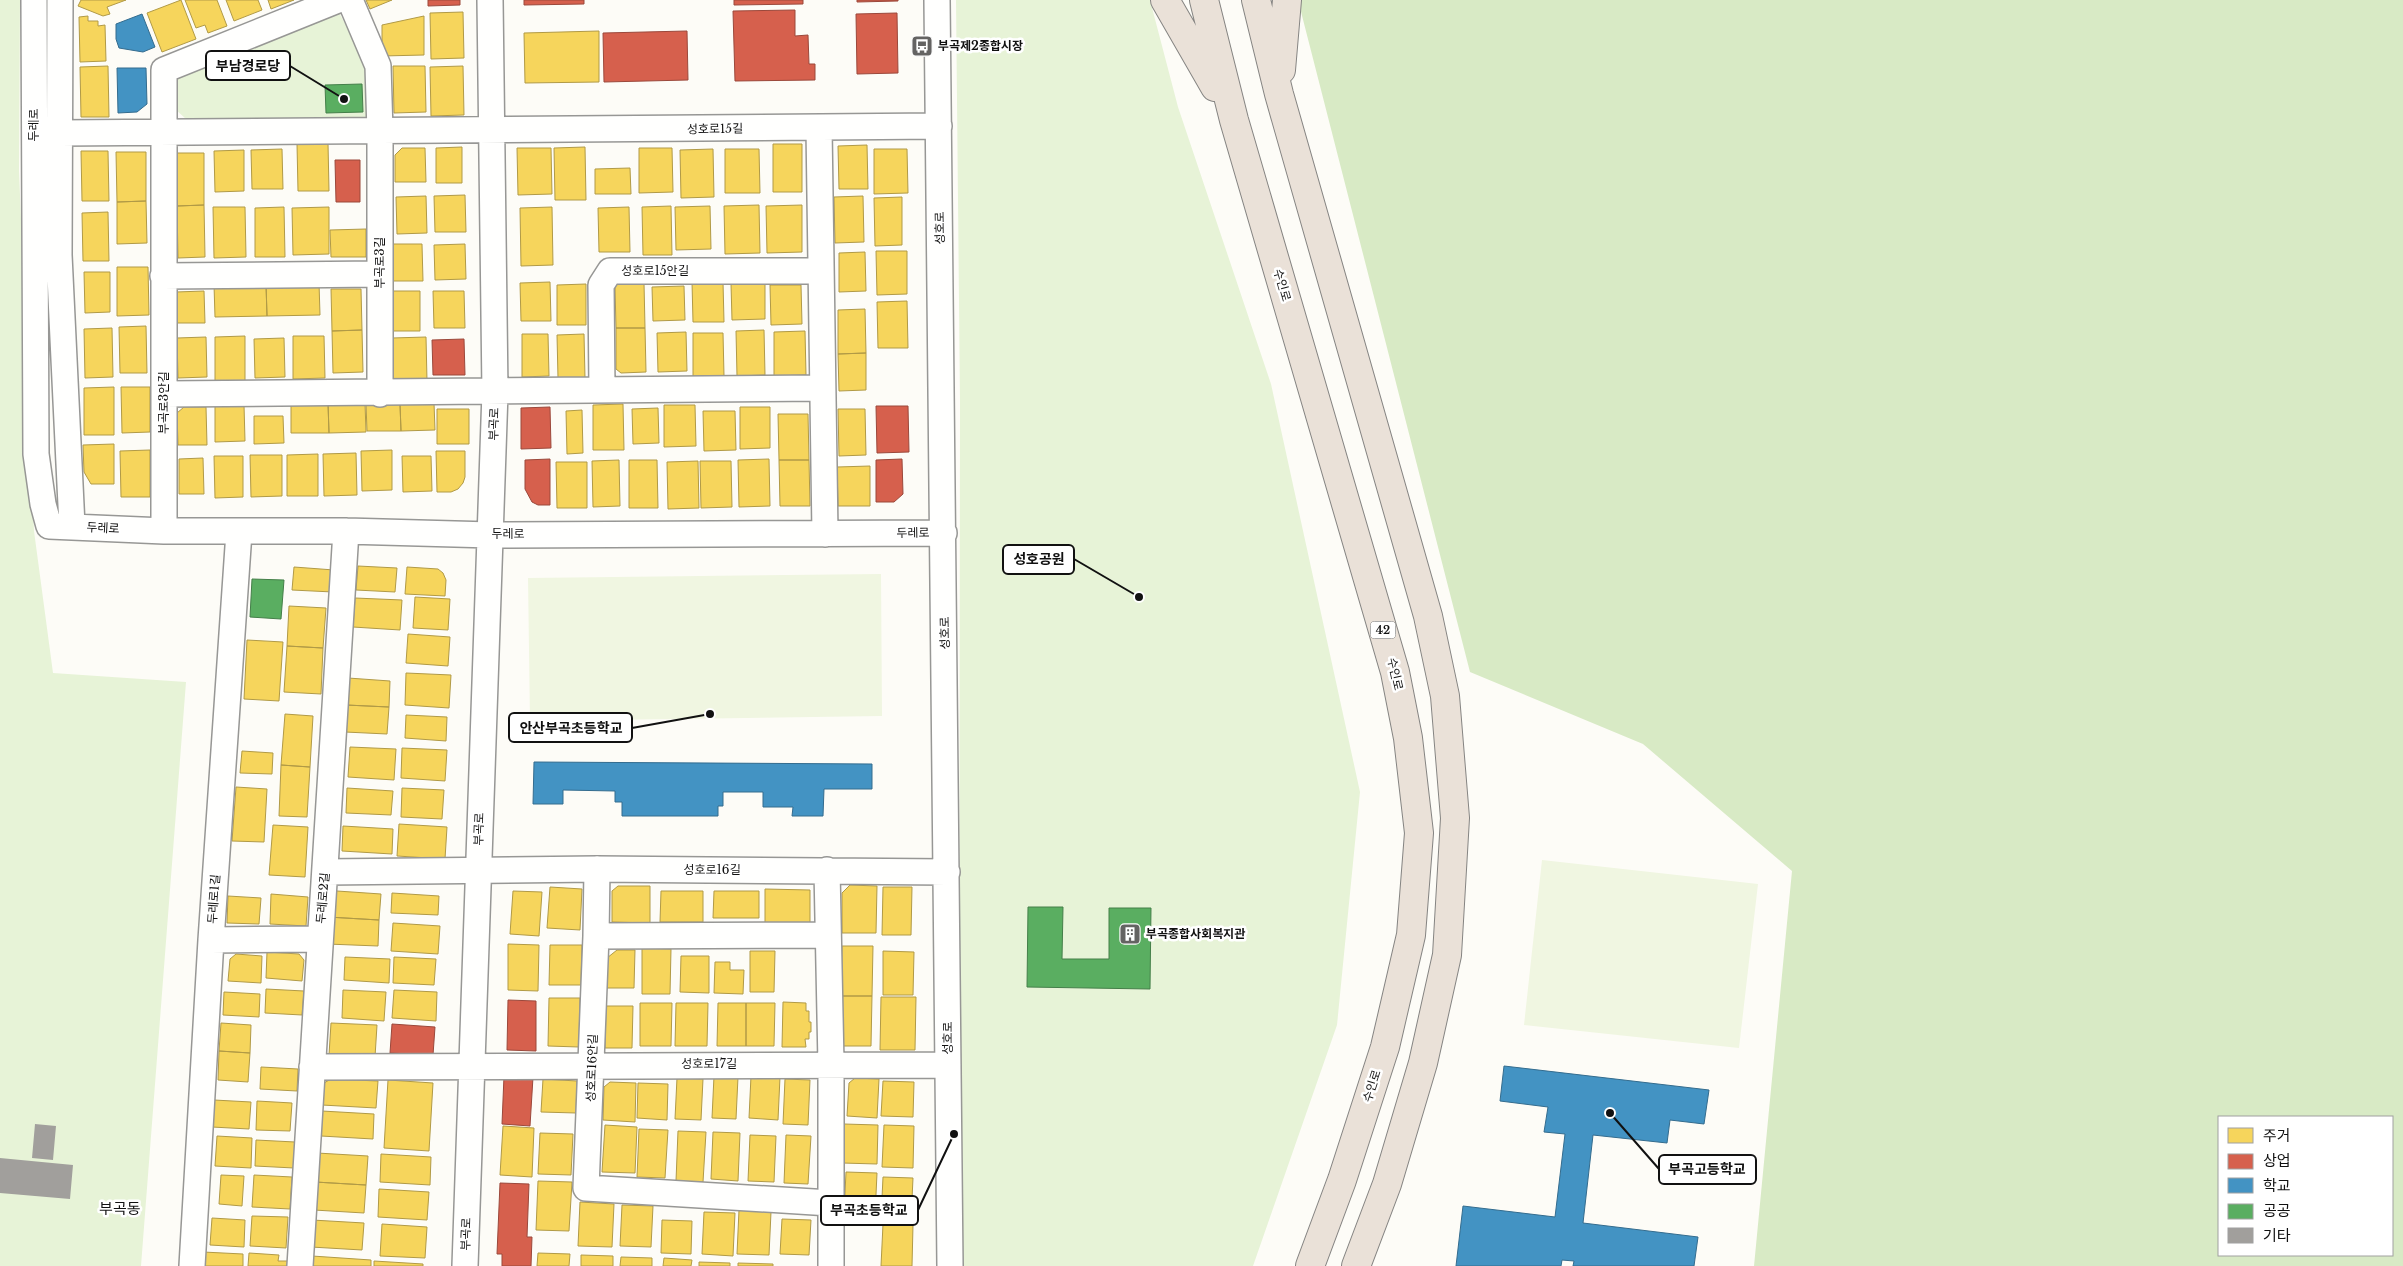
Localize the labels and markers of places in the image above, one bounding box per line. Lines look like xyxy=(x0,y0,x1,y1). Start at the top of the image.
bus stop icon: 부곡제2종합시장 xyxy=(910,34,934,58)
place label: 부곡제2종합시장 xyxy=(938,38,1023,53)
callout: 부남경로당 xyxy=(206,51,290,80)
callout: 성호공원 xyxy=(1003,545,1074,574)
callout: 안산부곡초등학교 xyxy=(509,713,632,742)
building icon: 부곡종합사회복지관 xyxy=(1118,922,1142,946)
place label: 부곡종합사회복지관 xyxy=(1146,926,1245,941)
callout: 부곡고등학교 xyxy=(1659,1155,1756,1184)
callout: 부곡초등학교 xyxy=(821,1196,918,1225)

